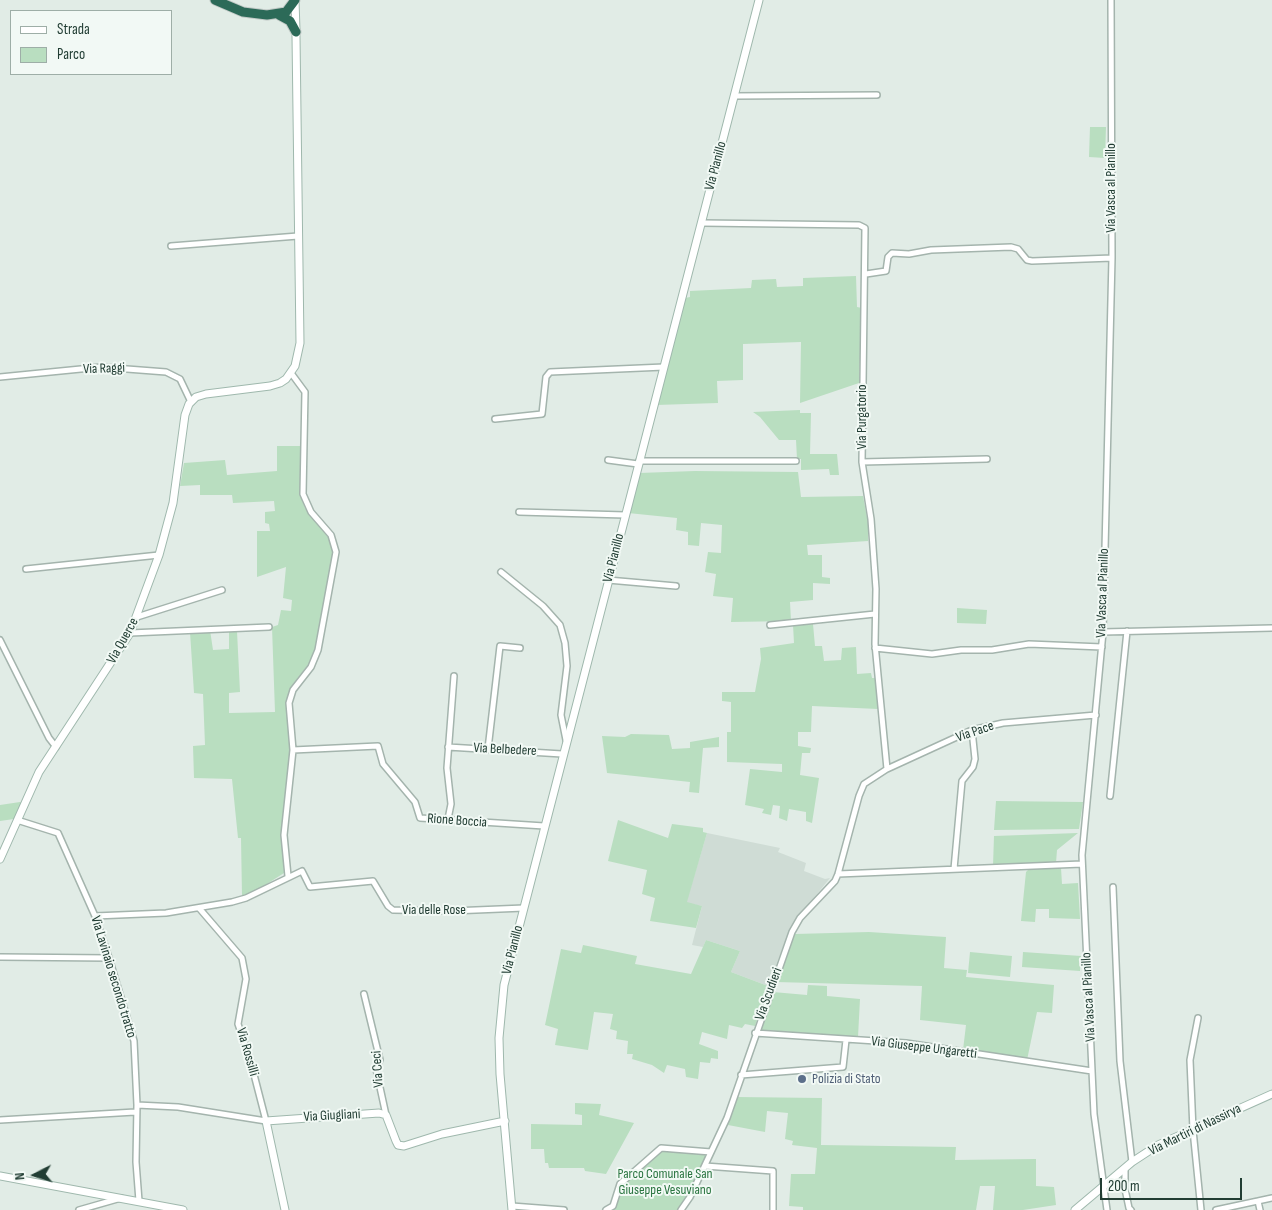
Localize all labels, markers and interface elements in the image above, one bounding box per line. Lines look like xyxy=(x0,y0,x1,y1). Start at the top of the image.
legend xyxy=(10,10,172,75)
text: Strada xyxy=(57,20,90,39)
text: Parco xyxy=(57,45,85,64)
street label: Via Pianillo xyxy=(701,140,731,192)
street label: Via Vasca al Pianillo xyxy=(1103,143,1119,233)
street label: Via Raggi xyxy=(83,360,125,378)
street label: Via Purgatorio xyxy=(854,384,870,450)
street label: Via Pianillo xyxy=(600,532,628,584)
street label: Via Vasca al Pianillo xyxy=(1093,548,1113,638)
street label: Via Querce xyxy=(104,615,142,667)
street label: Via Pace xyxy=(954,718,996,746)
street label: Via Belbedere xyxy=(473,740,537,760)
street label: Rione Boccia xyxy=(427,811,487,831)
street label: Via delle Rose xyxy=(402,902,466,918)
street label: Via Lavinaio secondo tratto xyxy=(86,914,140,1040)
street label: Via Pianillo xyxy=(499,924,527,976)
street label: Via Vasca al Pianillo xyxy=(1078,952,1100,1042)
street label: Via Scudieri xyxy=(752,965,786,1023)
street label: Via Rossilli xyxy=(232,1026,262,1078)
street label: Via Giuseppe Ungaretti xyxy=(870,1033,978,1063)
street label: Via Ceci xyxy=(368,1050,388,1088)
place label: Polizia di Stato xyxy=(812,1071,881,1087)
marker: Polizia di Stato xyxy=(796,1073,808,1085)
street label: Via Martiri di Nassirya xyxy=(1146,1100,1244,1160)
street label: Via Giugliani xyxy=(303,1106,361,1126)
north arrow xyxy=(10,1150,60,1200)
park label: Parco Comunale San Giuseppe Vesuviano xyxy=(617,1166,713,1198)
scale bar xyxy=(1102,1168,1244,1200)
text: N xyxy=(11,1172,28,1181)
text: 200 m xyxy=(1108,1177,1140,1196)

